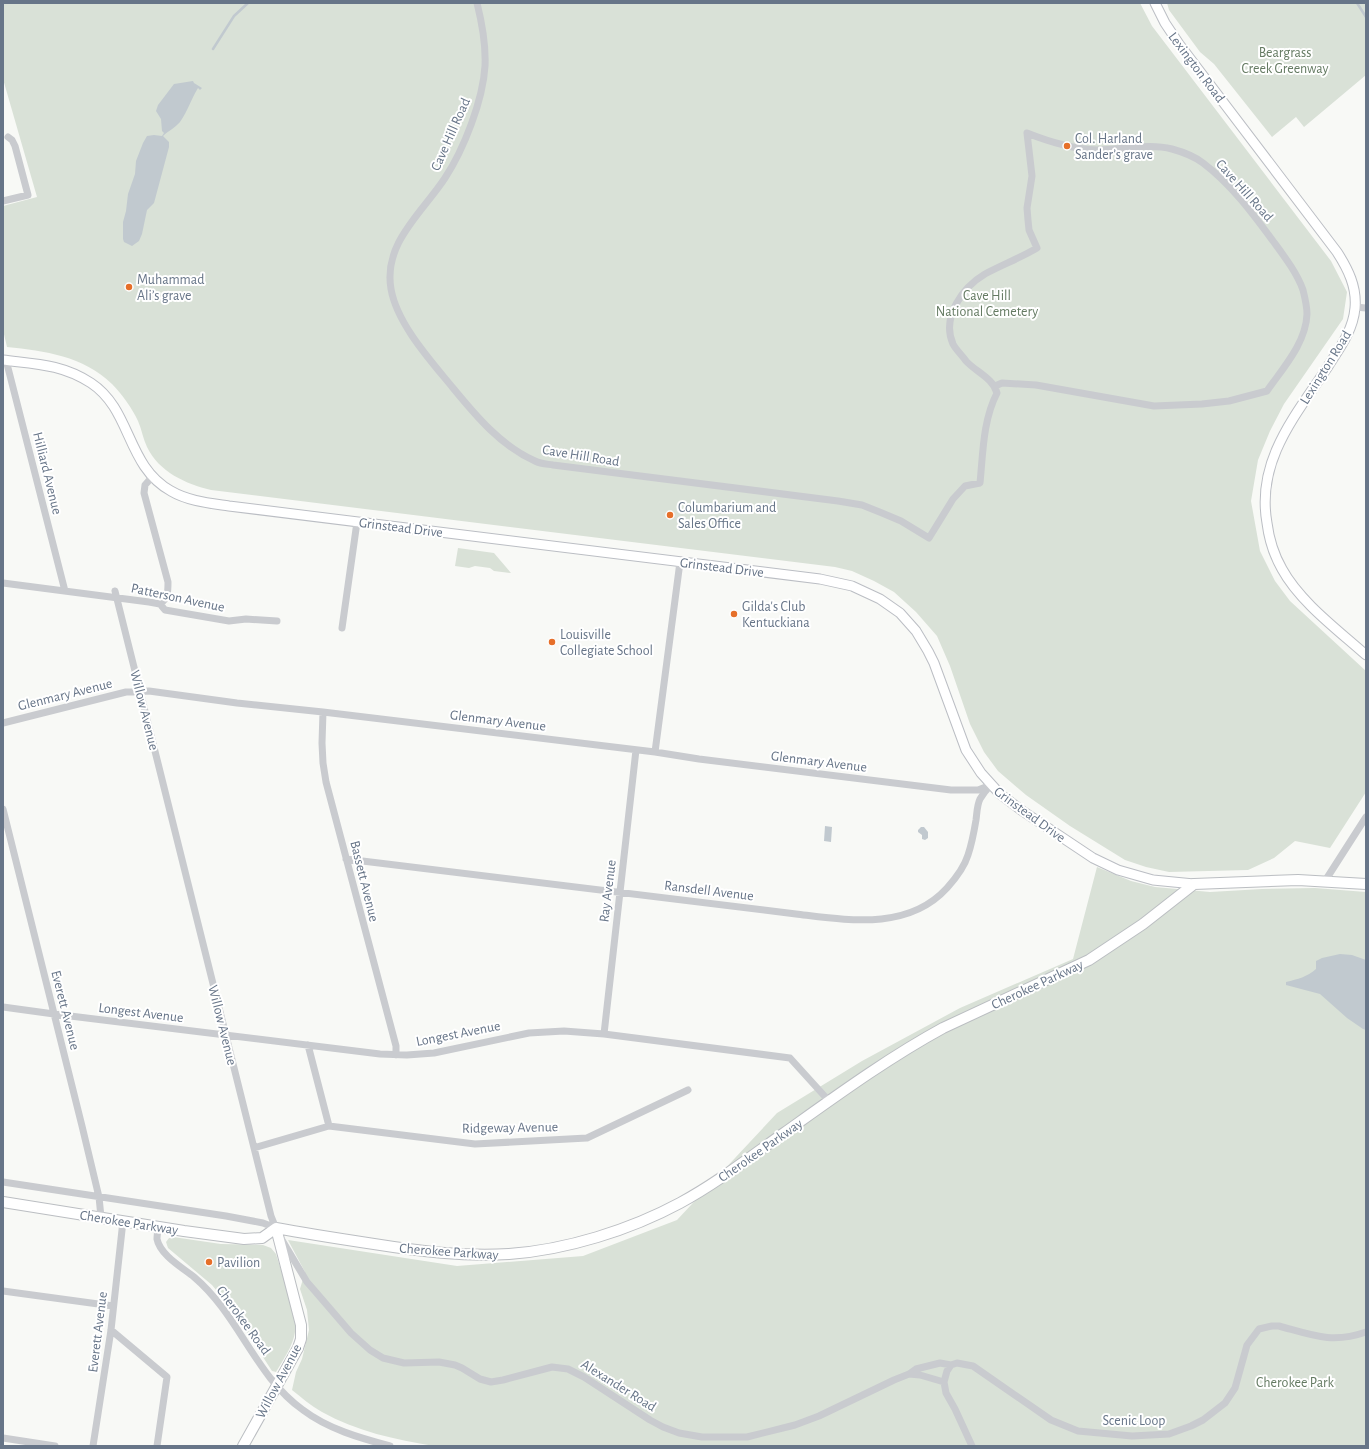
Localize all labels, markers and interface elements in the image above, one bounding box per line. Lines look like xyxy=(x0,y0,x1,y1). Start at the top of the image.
street label: Lexington Road xyxy=(1165,30,1227,105)
park label: Beargrass Creek Greenway xyxy=(1241,46,1329,76)
street label: Cave Hill Road xyxy=(429,96,473,173)
place label: Col. Harland Sander’s grave xyxy=(1075,132,1153,162)
marker: Col. Harland Sander’s grave xyxy=(1062,141,1072,151)
street label: Cave Hill Road xyxy=(1213,157,1276,224)
place label: Muhammad Ali’s grave xyxy=(137,273,204,303)
marker: Muhammad Ali’s grave xyxy=(124,282,134,292)
park label: Cave Hill National Cemetery xyxy=(936,289,1038,319)
street label: Lexington Road xyxy=(1298,328,1354,407)
street label: Hilliard Avenue xyxy=(30,431,64,516)
street label: Cave Hill Road xyxy=(541,443,621,469)
place label: Columbarium and Sales Office xyxy=(678,501,776,531)
marker: Columbarium and Sales Office xyxy=(665,510,675,520)
street label: Grinstead Drive xyxy=(358,516,444,540)
street label: Grinstead Drive xyxy=(679,556,765,580)
street label: Patterson Avenue xyxy=(130,581,226,615)
place label: Gilda's Club Kentuckiana xyxy=(742,600,810,630)
marker: Gilda's Club Kentuckiana xyxy=(729,609,739,619)
place label: Louisville Collegiate School xyxy=(560,628,653,658)
marker: Louisville Collegiate School xyxy=(547,637,557,647)
street label: Willow Avenue xyxy=(127,669,161,752)
street label: Glenmary Avenue xyxy=(17,676,114,713)
street label: Glenmary Avenue xyxy=(449,708,547,734)
street label: Glenmary Avenue xyxy=(770,749,868,775)
street label: Grinstead Drive xyxy=(991,784,1068,845)
street label: Bassett Avenue xyxy=(347,839,381,923)
street label: Ray Avenue xyxy=(597,859,619,923)
street label: Ransdell Avenue xyxy=(663,879,754,903)
street label: Cherokee Parkway xyxy=(989,958,1085,1012)
street label: Everett Avenue xyxy=(48,969,82,1051)
street label: Willow Avenue xyxy=(205,984,239,1067)
street label: Longest Avenue xyxy=(98,1001,184,1025)
street label: Longest Avenue xyxy=(415,1019,502,1049)
street label: Cherokee Parkway xyxy=(716,1117,805,1185)
street label: Ridgeway Avenue xyxy=(462,1120,558,1136)
street label: Cherokee Parkway xyxy=(79,1208,179,1238)
street label: Cherokee Parkway xyxy=(399,1242,499,1262)
place label: Pavilion xyxy=(217,1256,260,1270)
marker: Pavilion xyxy=(204,1257,214,1267)
street label: Cherokee Road xyxy=(214,1283,273,1358)
street label: Everett Avenue xyxy=(86,1291,110,1373)
street label: Willow Avenue xyxy=(253,1342,304,1421)
street label: Alexander Road xyxy=(578,1357,659,1415)
park label: Cherokee Park xyxy=(1256,1376,1335,1390)
street label: Scenic Loop xyxy=(1103,1414,1166,1428)

